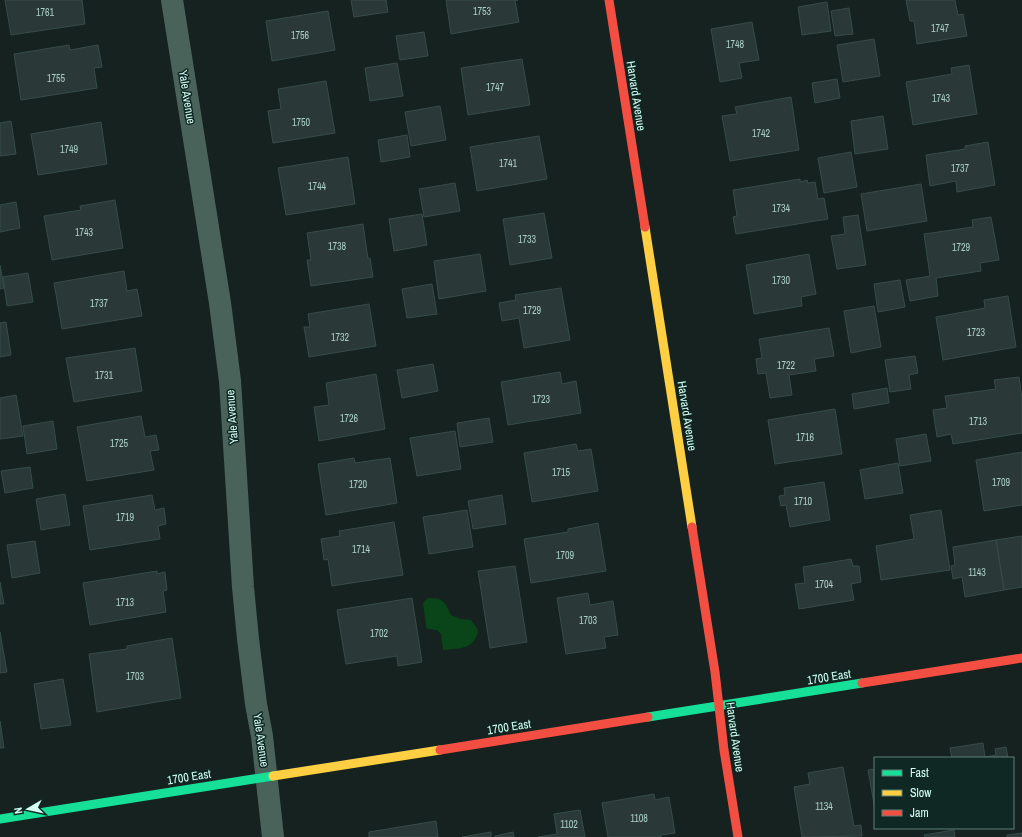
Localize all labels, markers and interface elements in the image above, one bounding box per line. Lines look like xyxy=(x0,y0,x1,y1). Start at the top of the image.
house number: 1753 xyxy=(473,5,492,18)
house number: 1761 xyxy=(36,6,55,19)
house number: 1747 xyxy=(931,22,950,35)
house number: 1756 xyxy=(291,29,310,42)
house number: 1748 xyxy=(726,38,745,51)
street label: Harvard Avenue xyxy=(623,60,649,132)
street label: Yale Avenue xyxy=(175,69,199,125)
house number: 1755 xyxy=(47,72,66,85)
house number: 1747 xyxy=(486,81,505,94)
house number: 1743 xyxy=(932,92,951,105)
house number: 1750 xyxy=(292,116,311,129)
house number: 1742 xyxy=(752,127,771,140)
house number: 1749 xyxy=(60,143,79,156)
house number: 1741 xyxy=(499,157,518,170)
house number: 1737 xyxy=(951,162,970,175)
house number: 1744 xyxy=(308,180,327,193)
house number: 1734 xyxy=(772,202,791,215)
house number: 1743 xyxy=(75,226,94,239)
house number: 1733 xyxy=(518,233,537,246)
house number: 1738 xyxy=(328,240,347,253)
house number: 1729 xyxy=(952,241,971,254)
house number: 1730 xyxy=(772,274,791,287)
house number: 1737 xyxy=(90,297,109,310)
house number: 1729 xyxy=(523,304,542,317)
house number: 1723 xyxy=(967,326,986,339)
house number: 1732 xyxy=(331,331,350,344)
house number: 1722 xyxy=(777,359,796,372)
house number: 1731 xyxy=(95,369,114,382)
street label: Harvard Avenue xyxy=(674,380,700,452)
street label: Yale Avenue xyxy=(222,389,242,445)
house number: 1723 xyxy=(532,393,551,406)
house number: 1726 xyxy=(340,412,359,425)
house number: 1713 xyxy=(969,415,988,428)
house number: 1716 xyxy=(796,431,815,444)
house number: 1725 xyxy=(110,437,129,450)
house number: 1715 xyxy=(552,466,571,479)
house number: 1709 xyxy=(992,476,1011,489)
house number: 1720 xyxy=(349,478,368,491)
house number: 1710 xyxy=(794,495,813,508)
house number: 1719 xyxy=(116,511,135,524)
house number: 1714 xyxy=(352,543,371,556)
house number: 1709 xyxy=(556,549,575,562)
house number: 1143 xyxy=(968,566,986,579)
house number: 1704 xyxy=(815,578,834,591)
house number: 1713 xyxy=(116,596,135,609)
house number: 1703 xyxy=(579,614,598,627)
house number: 1702 xyxy=(370,627,389,640)
street label: 1700 East xyxy=(806,666,852,688)
house number: 1703 xyxy=(126,670,145,683)
street label: Harvard Avenue xyxy=(722,701,748,773)
street label: Yale Avenue xyxy=(249,712,273,768)
street label: 1700 East xyxy=(486,716,532,738)
legend xyxy=(874,757,1014,829)
text: Fast xyxy=(910,765,929,781)
street label: 1700 East xyxy=(166,766,212,788)
text: Slow xyxy=(910,785,932,801)
north arrow xyxy=(8,789,48,829)
house number: 1134 xyxy=(815,800,833,813)
text: Jam xyxy=(910,805,929,821)
text: N xyxy=(11,806,26,815)
house number: 1108 xyxy=(630,812,648,825)
house number: 1102 xyxy=(560,818,578,831)

